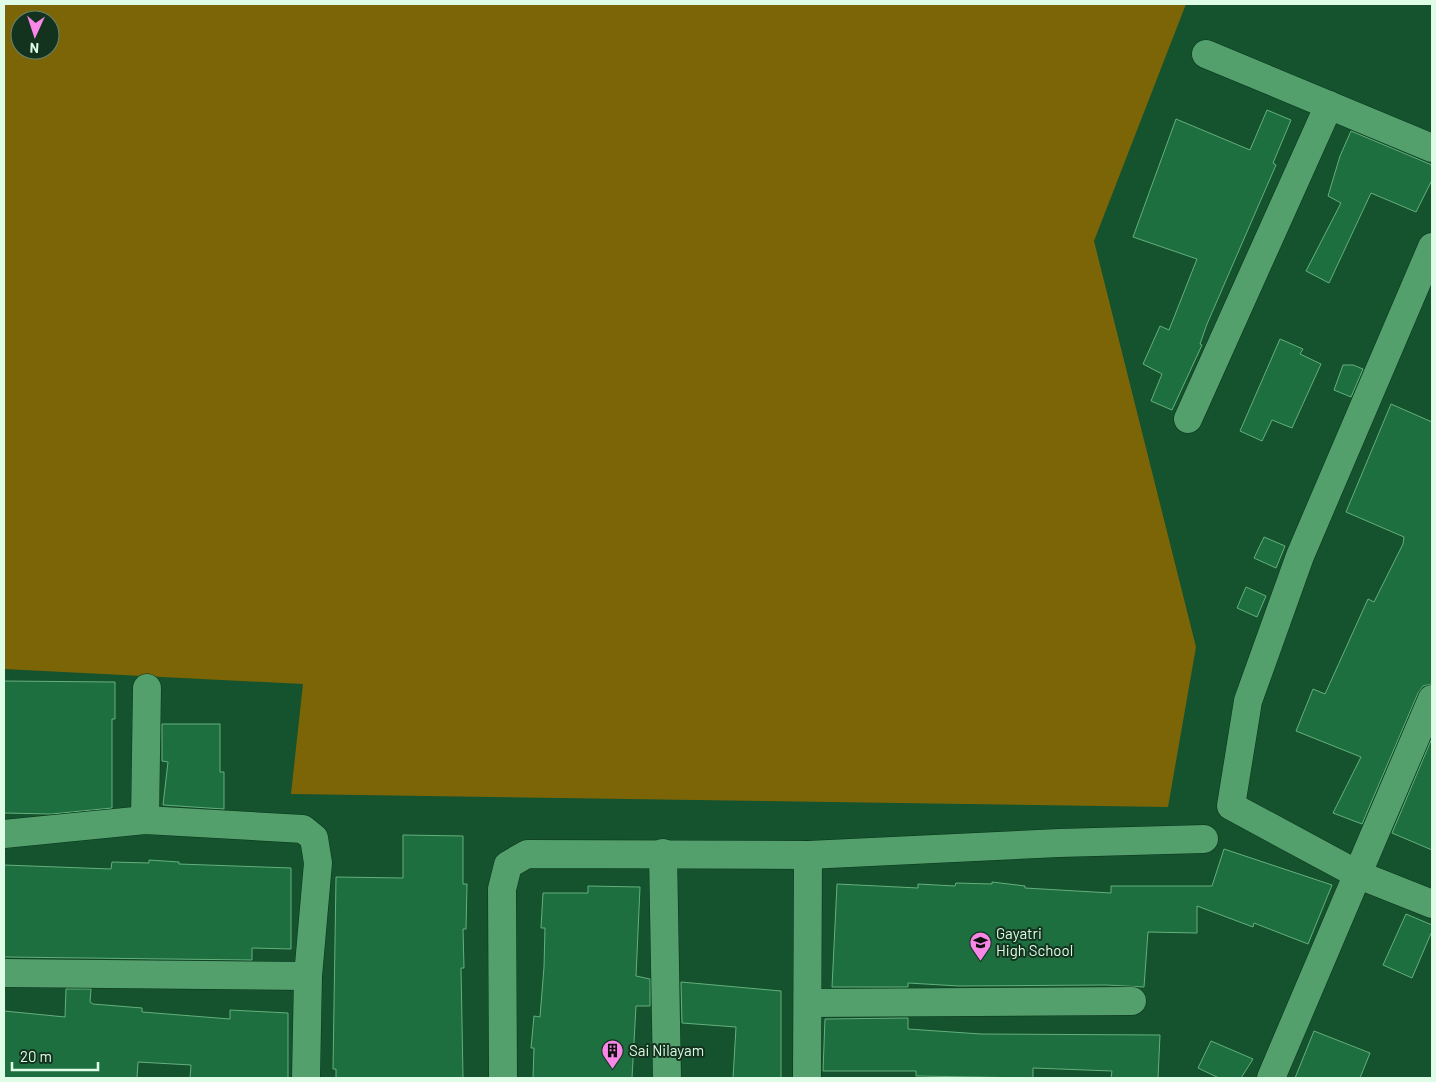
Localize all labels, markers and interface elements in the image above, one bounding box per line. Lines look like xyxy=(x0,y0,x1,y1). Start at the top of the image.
north arrow xyxy=(10,10,60,60)
text: N xyxy=(29,40,39,57)
place label: Gayatri High School xyxy=(996,924,1073,959)
school or university icon: Gayatri High School xyxy=(968,930,992,961)
building icon: Sai Nilayam xyxy=(601,1038,625,1069)
scale bar xyxy=(12,1040,99,1072)
place label: Sai Nilayam xyxy=(629,1041,704,1059)
text: 20 m xyxy=(20,1047,52,1065)

